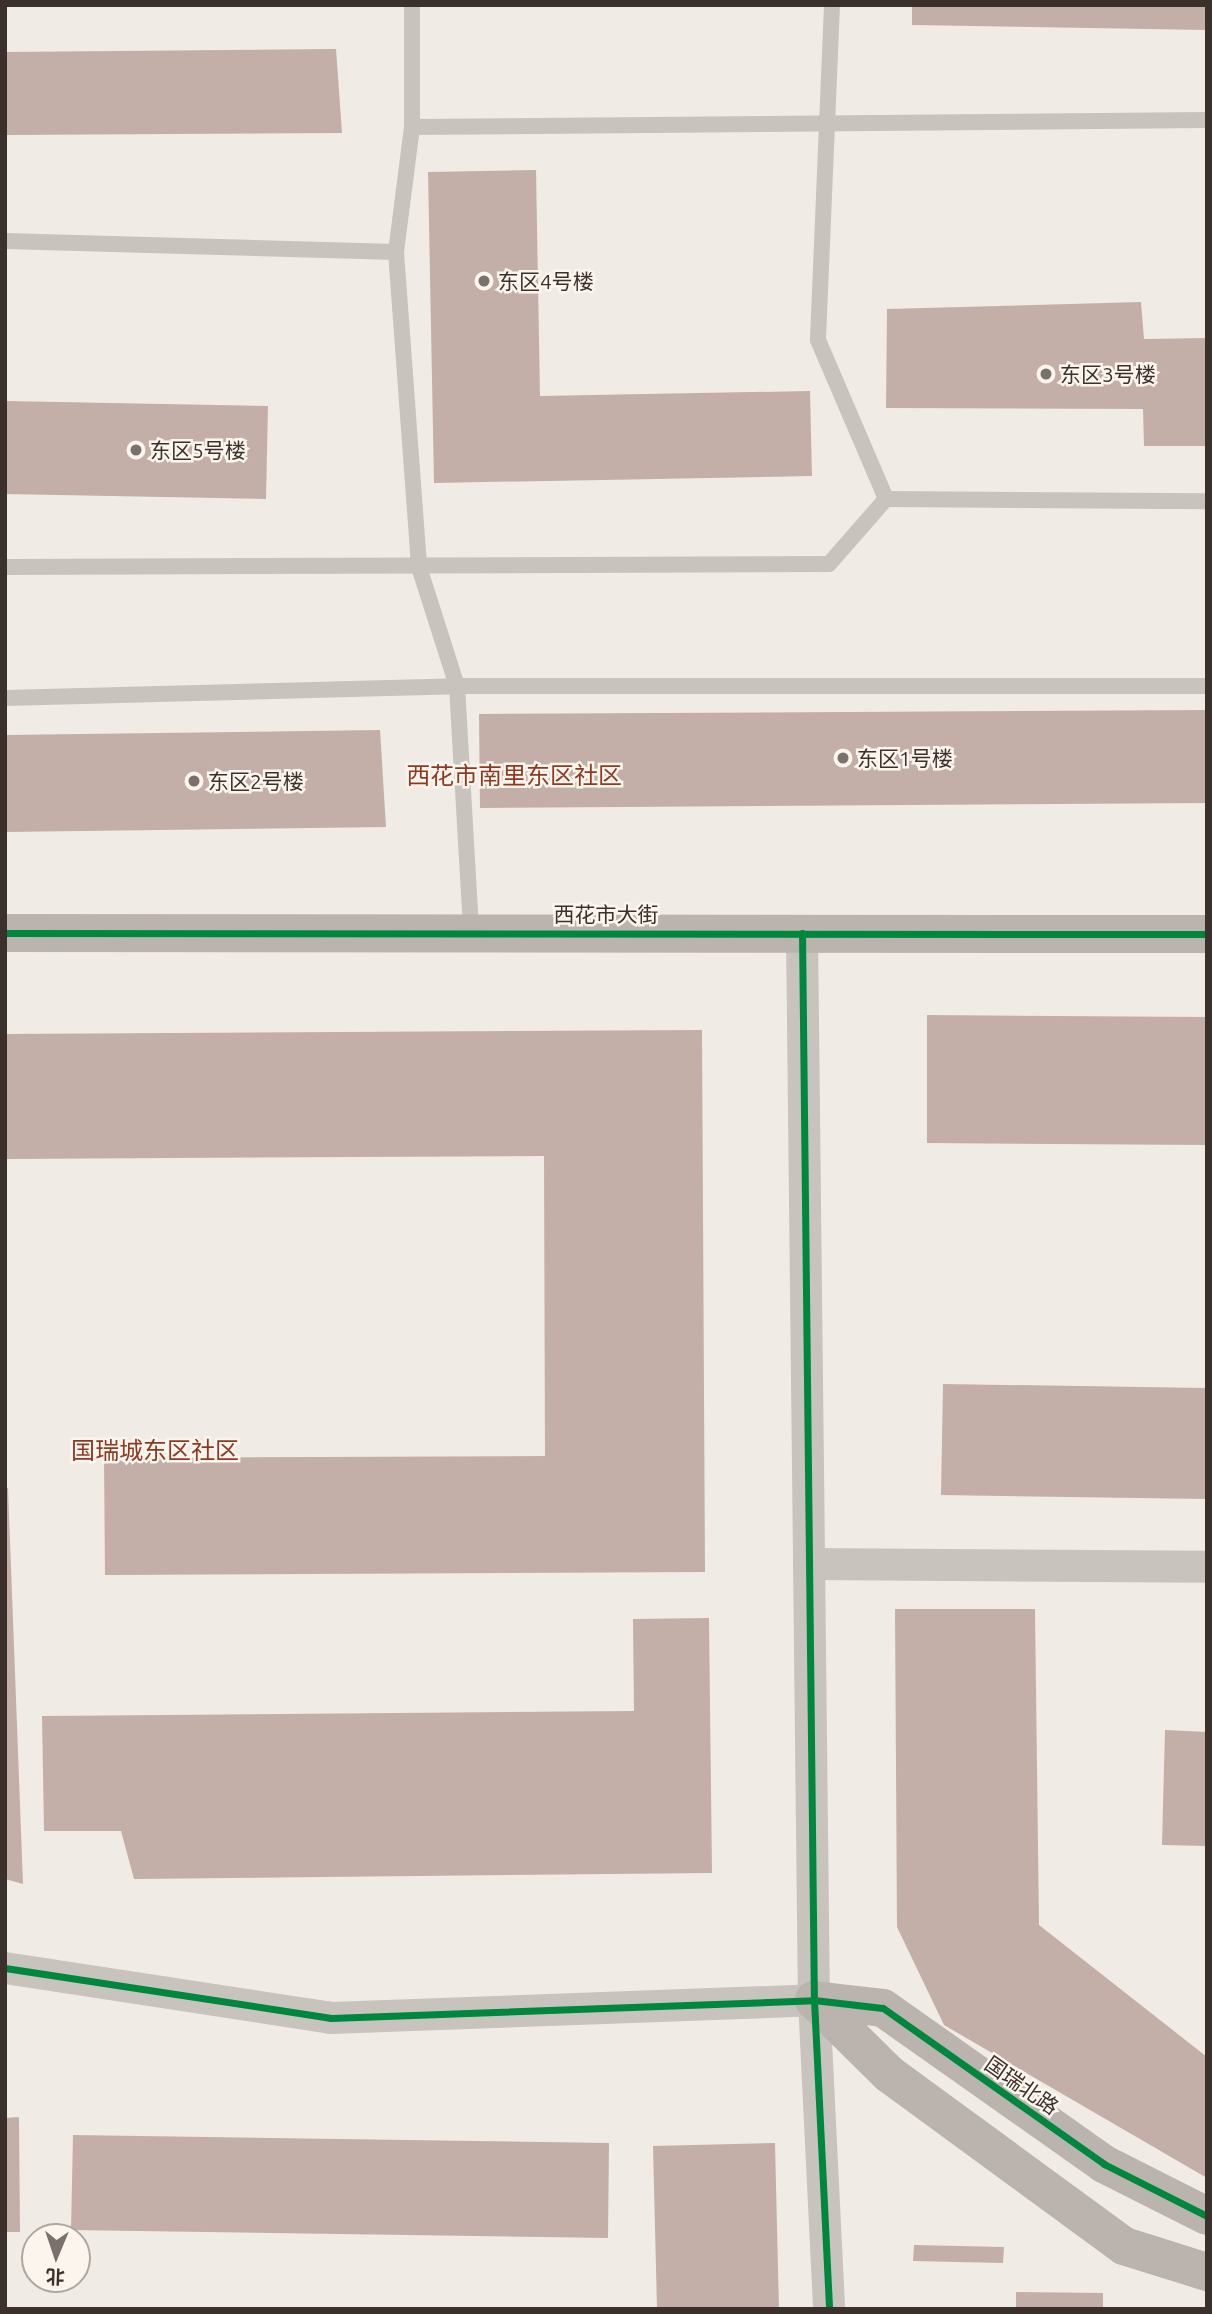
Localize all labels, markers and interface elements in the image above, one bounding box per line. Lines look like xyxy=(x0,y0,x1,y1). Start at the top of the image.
place label: 东区4号楼 xyxy=(498,268,594,294)
marker: 东区4号楼 xyxy=(476,273,492,289)
place label: 东区3号楼 xyxy=(1060,361,1156,387)
marker: 东区3号楼 xyxy=(1038,366,1054,382)
place label: 东区5号楼 xyxy=(150,437,246,463)
marker: 东区5号楼 xyxy=(128,442,144,458)
place label: 东区1号楼 xyxy=(857,745,953,771)
marker: 东区1号楼 xyxy=(835,750,851,766)
district label: 西花市南里东区社区 xyxy=(406,762,622,790)
place label: 东区2号楼 xyxy=(208,768,304,794)
marker: 东区2号楼 xyxy=(186,773,202,789)
street label: 西花市大街 xyxy=(554,901,658,927)
district label: 国瑞城东区社区 xyxy=(71,1437,239,1465)
street label: 国瑞北路 xyxy=(980,2051,1064,2119)
north arrow xyxy=(21,2223,91,2293)
text: 北 xyxy=(45,2266,65,2288)

